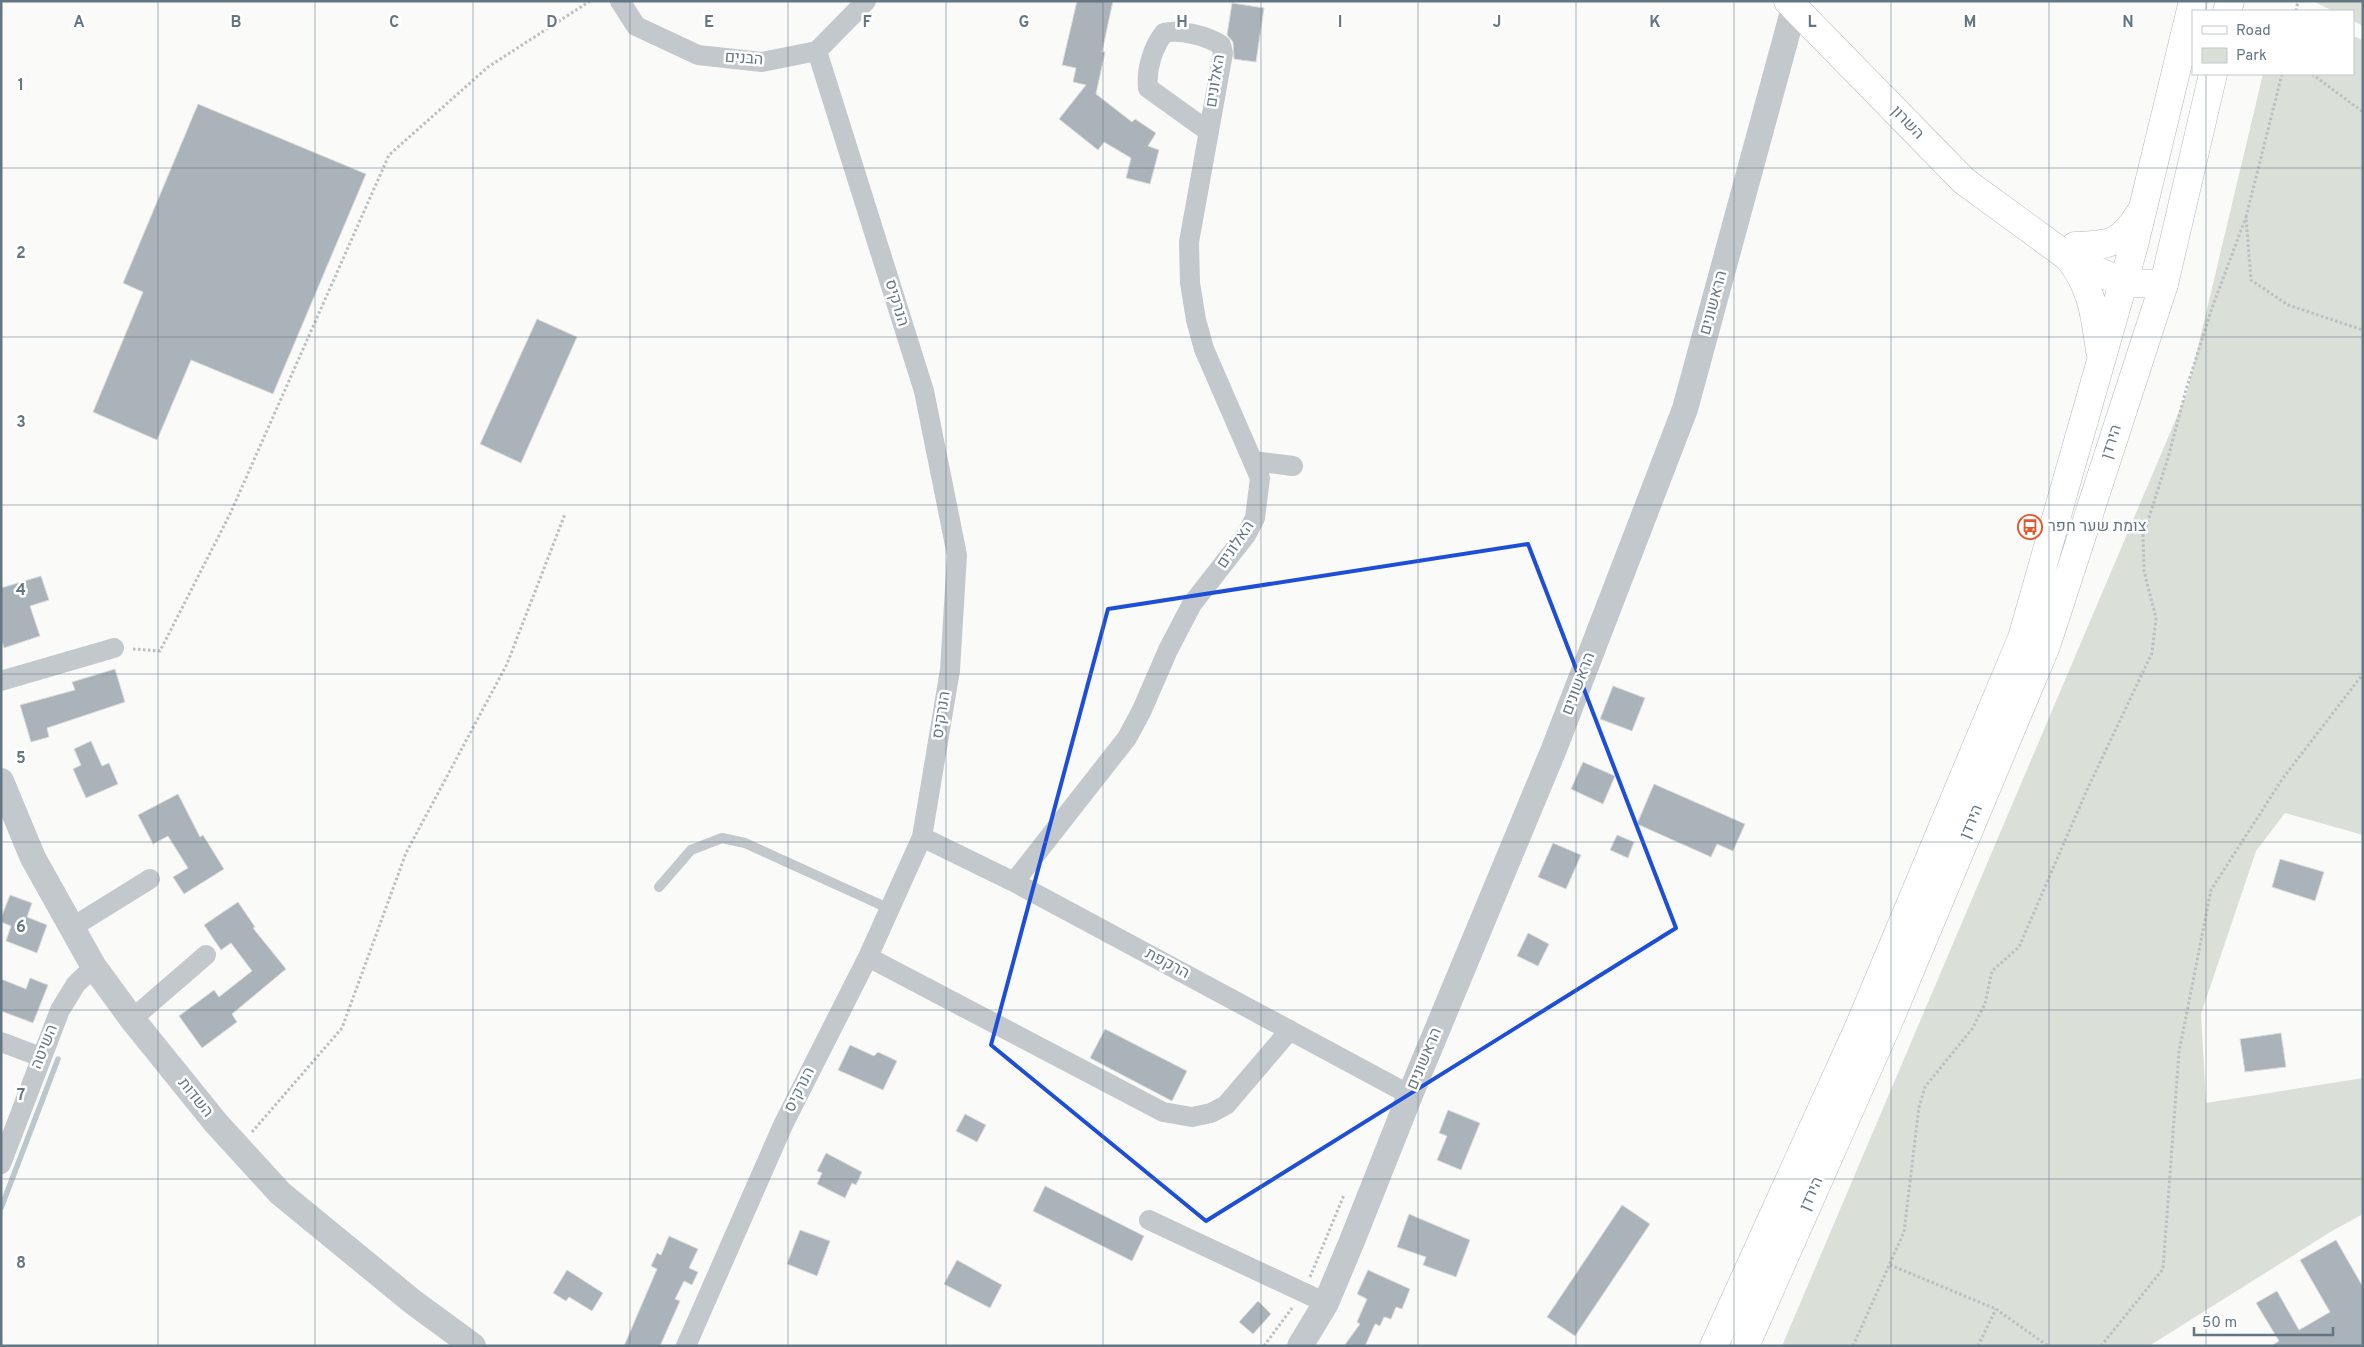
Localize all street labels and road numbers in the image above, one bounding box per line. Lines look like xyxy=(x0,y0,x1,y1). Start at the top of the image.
street label: הבנים xyxy=(724,48,764,70)
street label: האלונים xyxy=(1202,53,1230,109)
street label: השרון xyxy=(1886,102,1928,144)
street label: הראשונים xyxy=(1696,269,1732,337)
street label: הנרקיס xyxy=(879,277,913,329)
street label: הירדן xyxy=(2097,422,2127,462)
street label: האלונים xyxy=(1213,517,1259,573)
street label: הראשונים xyxy=(1558,650,1600,718)
street label: הנרקיס xyxy=(928,690,956,740)
street label: הירדן xyxy=(1956,802,1988,842)
street label: הרקפת xyxy=(1141,944,1193,984)
street label: השיטה xyxy=(27,1022,63,1072)
street label: הראשונים xyxy=(1403,1025,1447,1093)
street label: הנרקיס xyxy=(780,1064,820,1116)
street label: השדות xyxy=(173,1074,217,1122)
street label: הירדן xyxy=(1796,1174,1828,1214)

